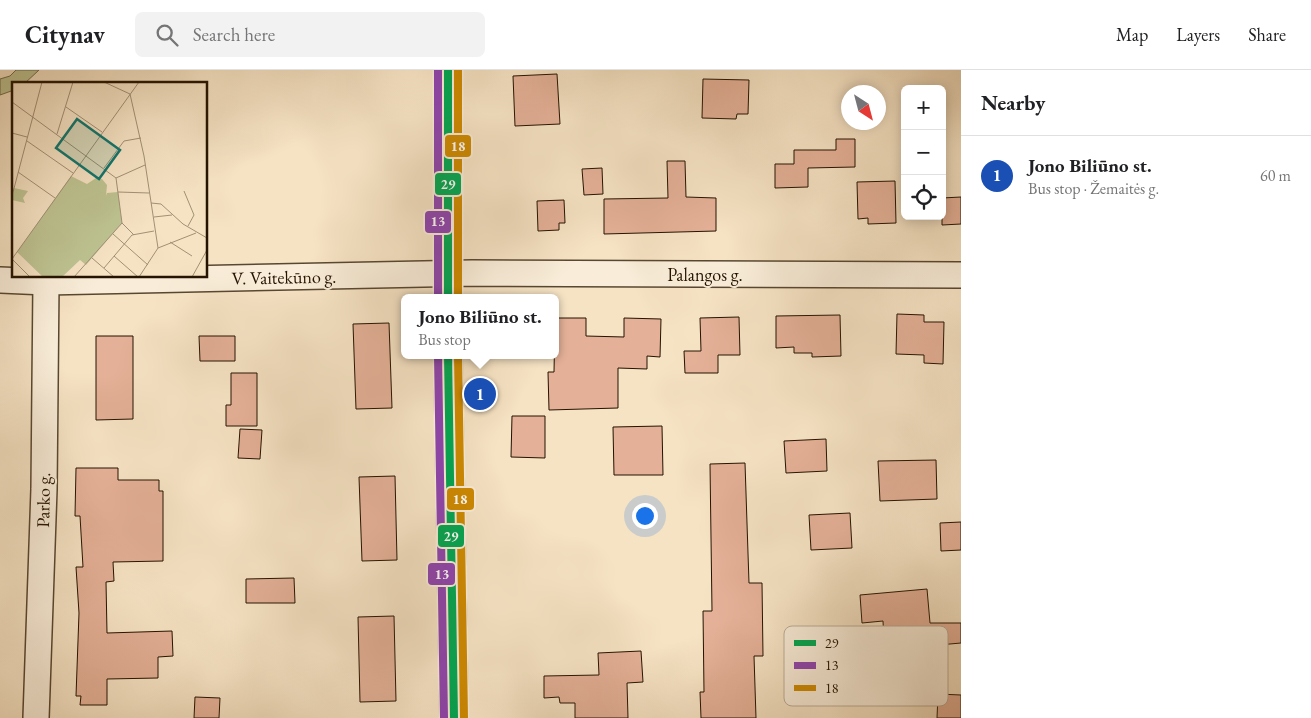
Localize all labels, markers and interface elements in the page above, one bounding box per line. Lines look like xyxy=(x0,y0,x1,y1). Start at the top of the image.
search box xyxy=(135,12,485,57)
text: Citynav xyxy=(25,19,105,50)
icon: search xyxy=(153,21,181,49)
text: Search here xyxy=(193,22,275,47)
text: Map xyxy=(1116,23,1148,46)
text: Layers xyxy=(1176,23,1220,46)
text: Share xyxy=(1248,23,1286,46)
inset map xyxy=(12,82,208,278)
north arrow xyxy=(841,85,886,130)
map controls xyxy=(901,85,946,220)
button: + xyxy=(901,85,946,130)
text: Nearby xyxy=(981,89,1045,116)
button: − xyxy=(901,130,946,175)
line badge: 18 xyxy=(444,134,472,158)
text: 18 xyxy=(451,137,465,155)
text: Jono Biliūno st. xyxy=(1028,153,1152,178)
text: 1 xyxy=(993,165,1001,186)
text: 60 m xyxy=(1260,165,1291,186)
line badge: 29 xyxy=(434,172,462,196)
text: 29 xyxy=(441,175,456,193)
button: locate xyxy=(901,175,946,220)
text: Bus stop · Žemaitės g. xyxy=(1028,178,1159,199)
line badge: 13 xyxy=(424,210,452,234)
text: 13 xyxy=(431,212,445,230)
street label: Palangos g. xyxy=(667,263,743,286)
street label: V. Vaitekūno g. xyxy=(232,265,336,289)
popup xyxy=(401,294,559,359)
text: Jono Biliūno st. xyxy=(418,304,542,329)
text: Bus stop xyxy=(418,329,471,350)
pin: 1 xyxy=(464,375,496,413)
street label: Parko g. xyxy=(31,472,55,528)
line badge: 18 xyxy=(446,487,475,511)
text: 18 xyxy=(453,490,467,508)
your location xyxy=(632,503,658,529)
line badge: 29 xyxy=(437,524,465,548)
text: 29 xyxy=(444,527,459,545)
line badge: 13 xyxy=(427,562,456,586)
text: 13 xyxy=(435,565,449,583)
legend xyxy=(784,626,948,706)
text: 29 xyxy=(825,634,839,652)
text: 13 xyxy=(825,656,839,674)
text: 18 xyxy=(825,679,839,697)

